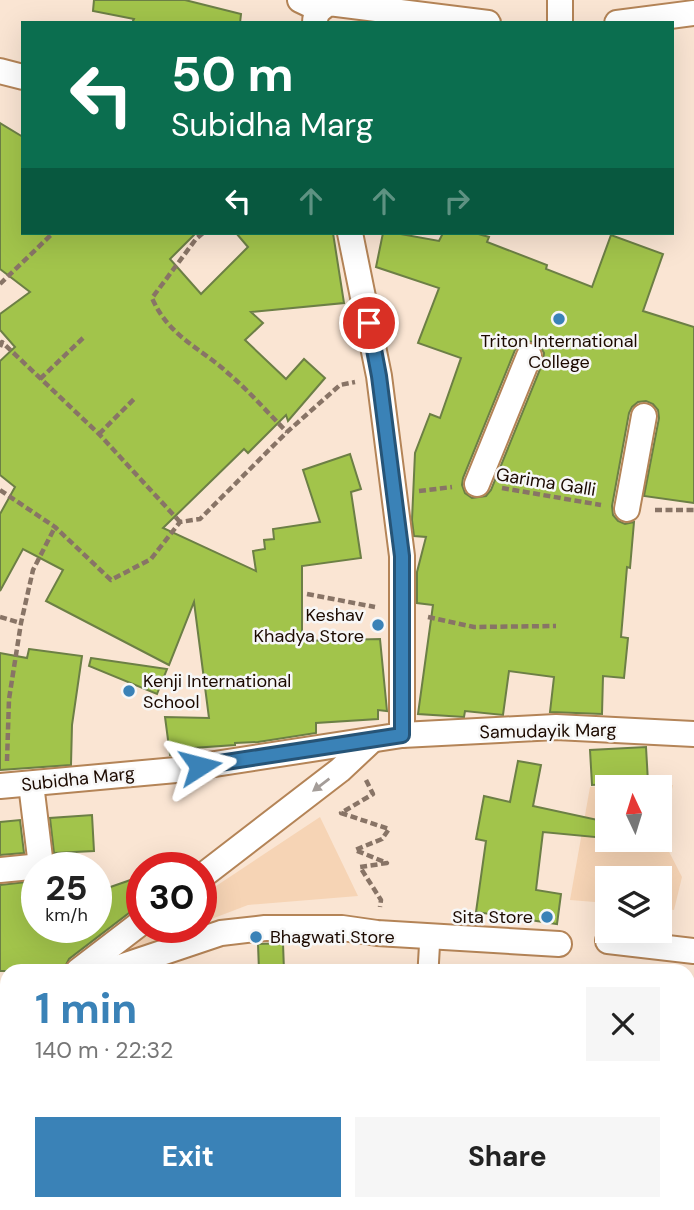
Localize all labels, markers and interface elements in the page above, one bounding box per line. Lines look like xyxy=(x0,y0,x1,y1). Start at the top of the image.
text: 50 m xyxy=(171,42,294,106)
icon: left xyxy=(56,49,147,140)
text: Subidha Marg xyxy=(171,104,374,146)
icon: left xyxy=(219,182,257,220)
icon: ahead xyxy=(292,182,330,220)
icon: ahead xyxy=(365,182,403,220)
icon: right xyxy=(438,182,476,220)
pin xyxy=(339,293,399,353)
icon: arrive xyxy=(350,304,388,342)
marker: Triton International College xyxy=(551,311,567,327)
place label: Triton International College xyxy=(481,329,637,374)
street label: Garima Galli xyxy=(494,462,598,502)
place label: Keshav Khadya Store xyxy=(254,603,365,648)
marker: Keshav Khadya Store xyxy=(370,617,386,633)
place label: Kenji International School xyxy=(143,669,291,714)
marker: Kenji International School xyxy=(121,683,137,699)
street label: Samudayik Marg xyxy=(479,718,617,744)
position arrow xyxy=(163,729,237,803)
street label: Subidha Marg xyxy=(20,761,136,797)
north arrow xyxy=(595,775,672,852)
map controls xyxy=(595,775,672,943)
one-way arrow xyxy=(312,778,330,793)
speed limit sign: 30 xyxy=(126,852,217,943)
text: 25 xyxy=(46,865,87,911)
button: layers xyxy=(595,866,672,943)
text: km/h xyxy=(45,903,88,927)
place label: Sita Store xyxy=(452,905,533,929)
marker: Sita Store xyxy=(539,909,555,925)
place label: Bhagwati Store xyxy=(270,925,395,949)
marker: Bhagwati Store xyxy=(248,929,264,945)
text: 1 min xyxy=(35,981,137,1036)
button: close xyxy=(586,987,660,1061)
text: 140 m · 22:32 xyxy=(35,1035,173,1065)
button: Exit xyxy=(35,1117,341,1197)
button: Share xyxy=(355,1117,660,1197)

